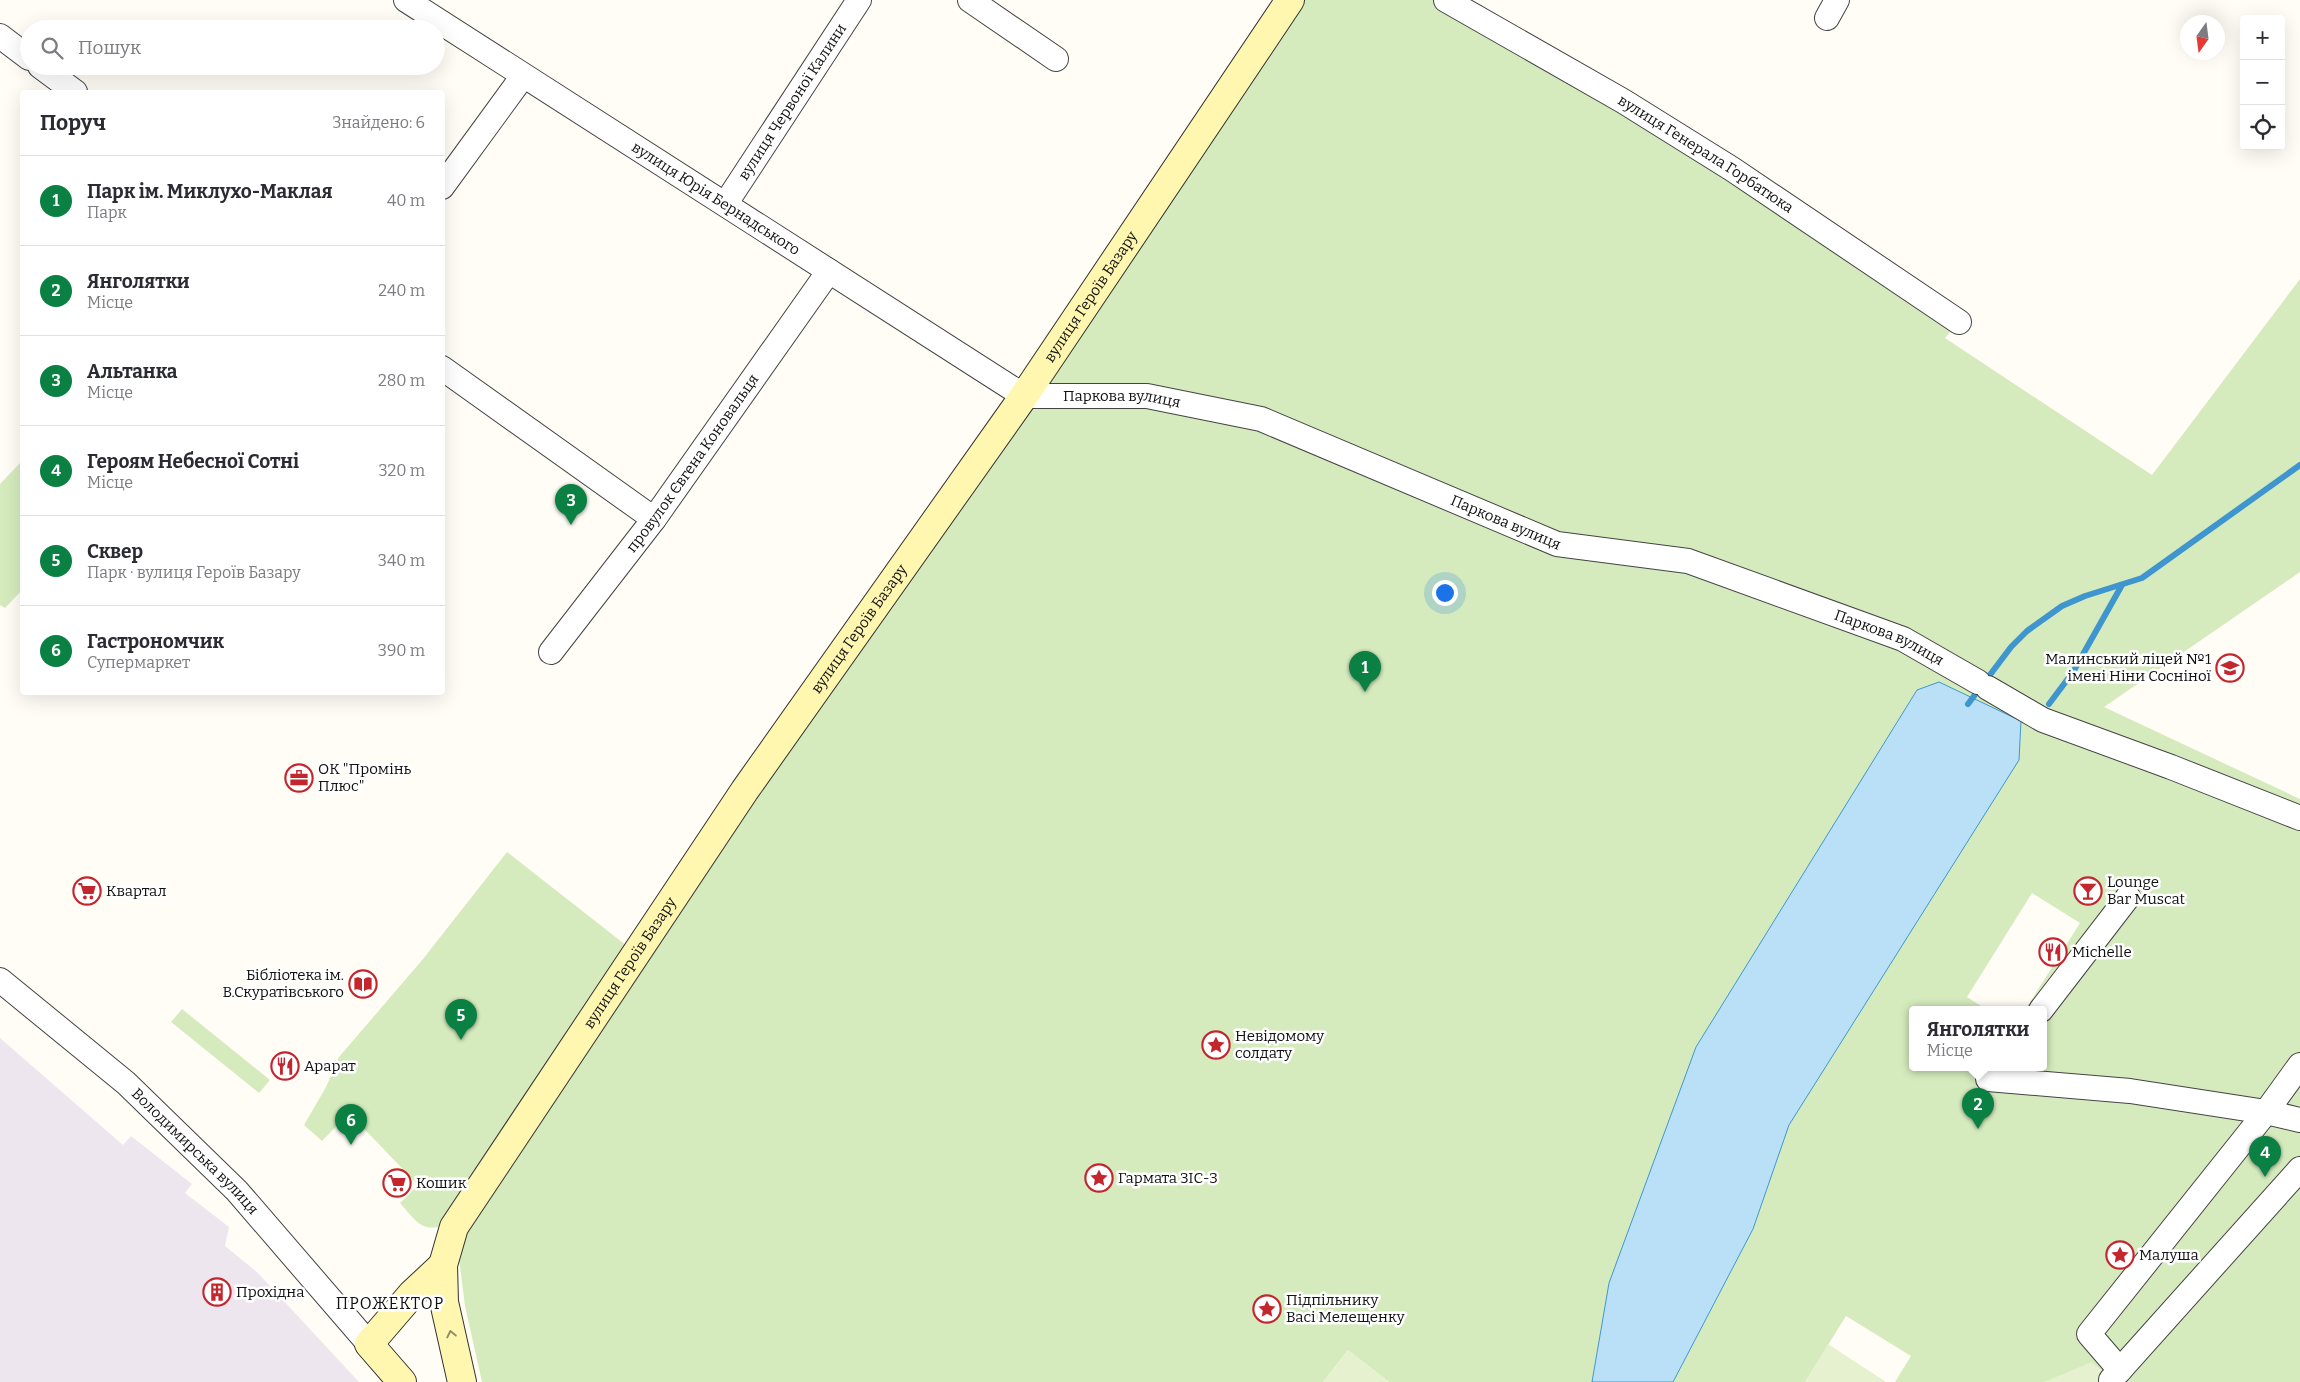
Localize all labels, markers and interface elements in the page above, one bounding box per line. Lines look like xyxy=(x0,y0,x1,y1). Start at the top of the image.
north arrow xyxy=(2180,15,2225,60)
map controls xyxy=(2240,15,2285,150)
button: + xyxy=(2240,15,2285,60)
search box xyxy=(20,20,445,75)
street label: вулиця Червоної Калини xyxy=(735,20,850,183)
icon: search xyxy=(38,34,66,62)
text: Пошук xyxy=(78,36,141,59)
button: − xyxy=(2240,60,2285,105)
street label: вулиця Генерала Горбатюка xyxy=(1615,91,1797,217)
button: locate xyxy=(2240,105,2285,150)
text: Поруч xyxy=(40,110,106,136)
text: Знайдено: 6 xyxy=(332,113,425,132)
street label: вулиця Юрія Бернадського xyxy=(628,138,803,259)
text: Парк ім. Миклухо-Маклая xyxy=(87,180,333,203)
text: 1 xyxy=(53,191,59,210)
text: 40 m xyxy=(387,191,425,210)
text: Парк xyxy=(87,203,127,222)
street label: вулиця Героїв Базару xyxy=(1040,228,1141,366)
text: Янголятки xyxy=(87,270,190,293)
text: 2 xyxy=(51,281,61,300)
text: 240 m xyxy=(378,281,425,300)
text: Місце xyxy=(87,293,133,312)
text: Альтанка xyxy=(87,360,178,383)
text: 3 xyxy=(51,371,61,390)
text: 280 m xyxy=(378,371,425,390)
street label: провулок Євгена Коновальця xyxy=(623,371,762,556)
text: Місце xyxy=(87,383,133,402)
street label: Паркова вулиця xyxy=(1063,387,1182,412)
text: Героям Небесної Сотні xyxy=(87,450,299,473)
text: 4 xyxy=(51,461,61,480)
text: 320 m xyxy=(378,461,425,480)
text: Місце xyxy=(87,473,133,492)
pin: 3 xyxy=(555,484,587,525)
street label: Паркова вулиця xyxy=(1448,491,1564,554)
text: Сквер xyxy=(87,540,143,563)
text: 5 xyxy=(52,551,60,570)
text: 340 m xyxy=(378,551,425,570)
street label: вулиця Героїв Базару xyxy=(807,561,911,697)
text: Парк · вулиця Героїв Базару xyxy=(87,563,301,582)
your location xyxy=(1432,580,1458,606)
street label: Паркова вулиця xyxy=(1832,606,1947,669)
text: Гастрономчик xyxy=(87,630,224,653)
text: 6 xyxy=(51,641,61,660)
text: 390 m xyxy=(378,641,425,660)
place label: Малинський ліцей №1 імені Ніни Сосніної xyxy=(2045,650,2212,685)
pin: 1 xyxy=(1349,651,1381,692)
text: Супермаркет xyxy=(87,653,190,672)
school or university icon: Малинський ліцей №1 імені Ніни Сосніної xyxy=(2215,653,2245,683)
place label: ОК "Промінь Плюс" xyxy=(318,760,412,795)
office icon: ОК "Промінь Плюс" xyxy=(284,763,314,793)
place label: Lounge Bar Muscat xyxy=(2107,873,2186,908)
supermarket icon: Квартал xyxy=(72,876,102,906)
bar icon: Lounge Bar Muscat xyxy=(2073,876,2103,906)
place label: Квартал xyxy=(106,882,166,900)
street label: вулиця Героїв Базару xyxy=(580,894,680,1032)
restaurant icon: Michelle xyxy=(2038,937,2068,967)
place label: Michelle xyxy=(2072,943,2132,961)
place label: Бібліотека ім. В.Скуратівського xyxy=(222,966,344,1001)
library icon: Бібліотека ім. В.Скуратівського xyxy=(348,969,378,999)
pin: 5 xyxy=(445,999,477,1040)
popup xyxy=(1909,1006,2047,1071)
text: Янголятки xyxy=(1927,1018,2029,1041)
place label: Невідомому солдату xyxy=(1235,1027,1324,1062)
place icon: Невідомому солдату xyxy=(1201,1030,1231,1060)
text: Місце xyxy=(1927,1041,1973,1060)
restaurant icon: Арарат xyxy=(270,1051,300,1081)
place label: Арарат xyxy=(304,1057,356,1075)
street label: Володимирська вулиця xyxy=(128,1085,262,1218)
pin: 2 xyxy=(1962,1088,1994,1129)
pin: 6 xyxy=(335,1104,367,1145)
pin: 4 xyxy=(2249,1136,2281,1177)
place icon: Гармата ЗІС-3 xyxy=(1084,1163,1114,1193)
supermarket icon: Кошик xyxy=(382,1168,412,1198)
place label: Гармата ЗІС-3 xyxy=(1118,1169,1218,1187)
place label: Кошик xyxy=(416,1174,467,1192)
place icon: Малуша xyxy=(2105,1240,2135,1270)
place label: Малуша xyxy=(2139,1246,2199,1264)
building icon: Прохідна xyxy=(202,1277,232,1307)
place label: Прохідна xyxy=(236,1283,304,1301)
place label: Підпільнику Васі Мелещенку xyxy=(1286,1291,1405,1326)
district label: ПРОЖЕКТОР xyxy=(336,1294,444,1313)
place icon: Підпільнику Васі Мелещенку xyxy=(1252,1294,1282,1324)
one-way arrow xyxy=(446,1330,457,1339)

